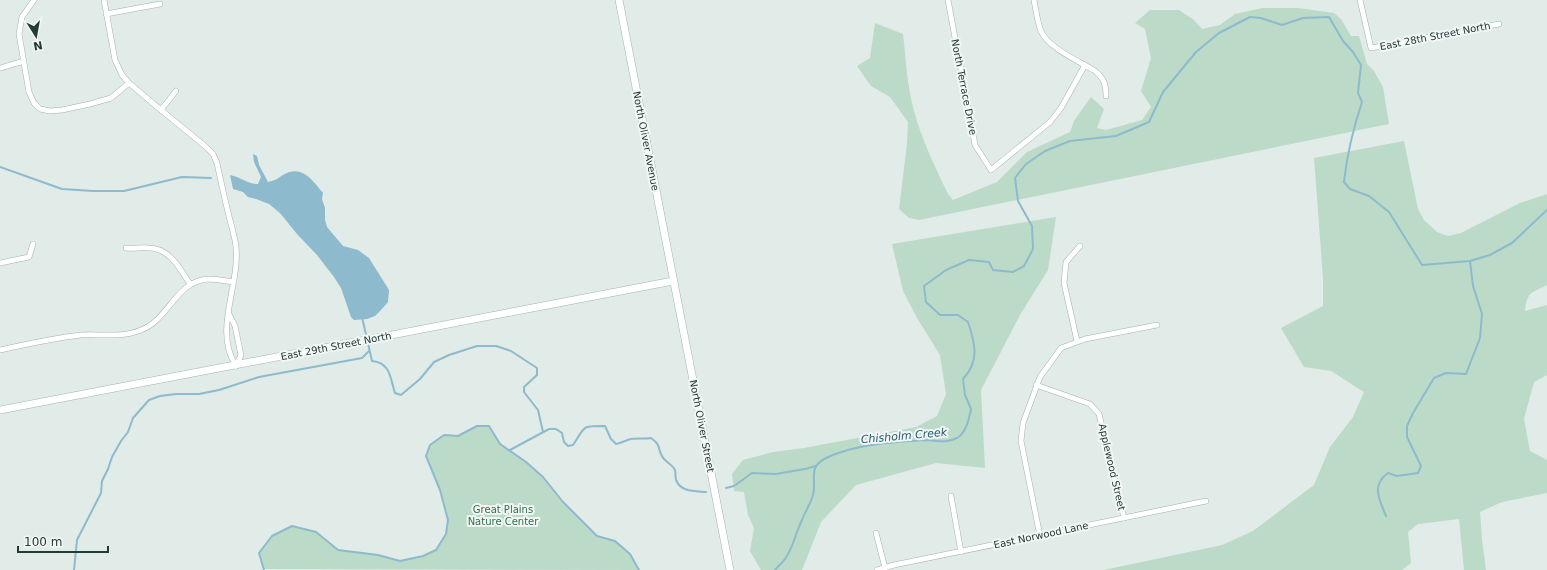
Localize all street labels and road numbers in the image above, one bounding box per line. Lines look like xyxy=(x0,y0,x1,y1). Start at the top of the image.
street label: East 28th Street North xyxy=(1379,20,1491,52)
street label: North Terrace Drive xyxy=(949,38,979,136)
street label: North Oliver Avenue xyxy=(631,90,661,192)
street label: East 29th Street North xyxy=(280,330,392,362)
street label: North Oliver Street xyxy=(688,379,716,473)
street label: Applewood Street xyxy=(1097,423,1127,512)
street label: East Norwood Lane xyxy=(993,520,1089,550)

